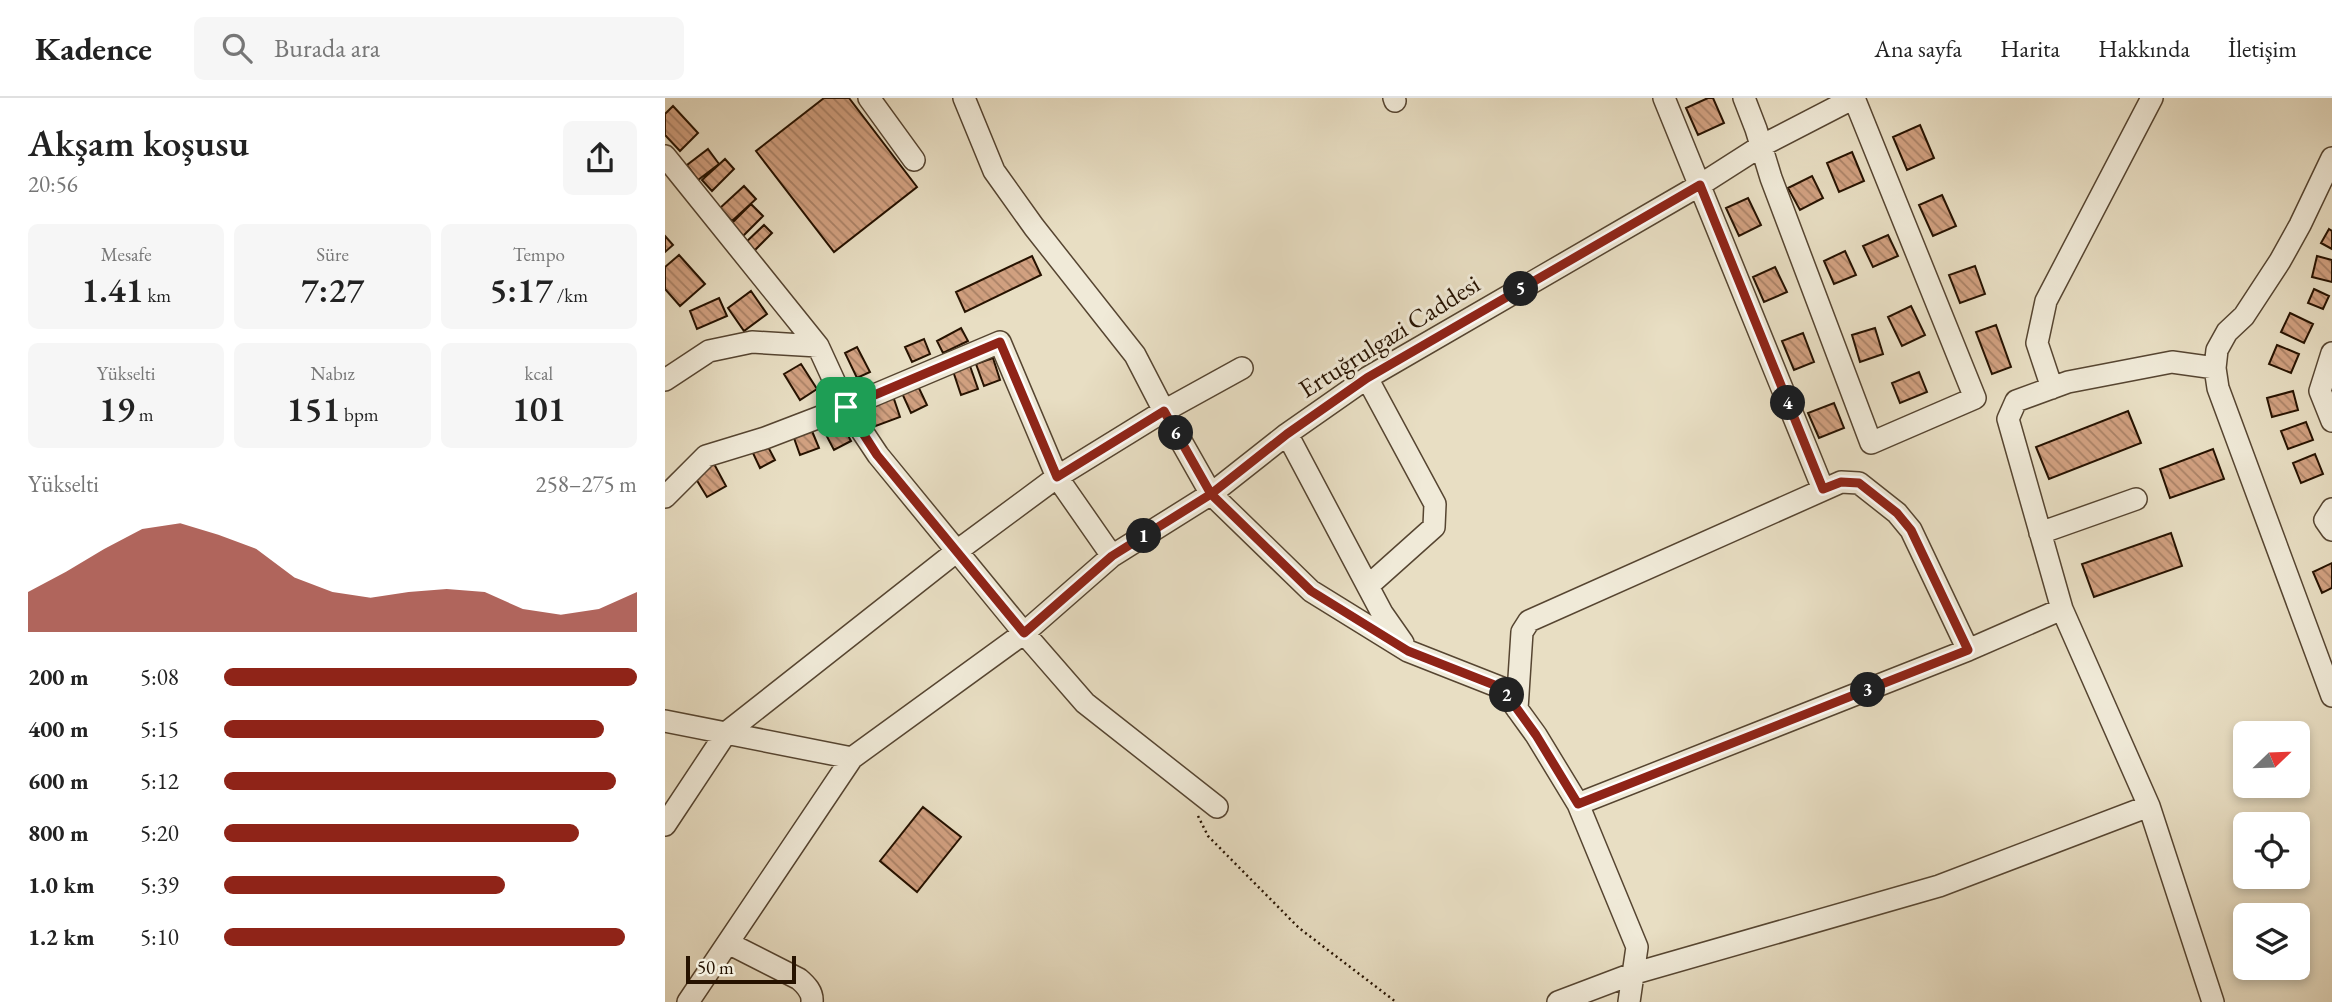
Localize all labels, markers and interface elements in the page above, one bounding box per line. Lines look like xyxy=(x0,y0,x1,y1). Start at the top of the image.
search box xyxy=(194,17,684,80)
text: Kadence xyxy=(35,27,152,70)
icon: search xyxy=(218,29,256,67)
text: Burada ara xyxy=(274,31,380,65)
text: Ana sayfa xyxy=(1874,33,1962,64)
text: Harita xyxy=(2000,33,2060,64)
text: Hakkında xyxy=(2098,33,2190,64)
text: İletişim xyxy=(2228,33,2297,64)
text: Akşam koşusu xyxy=(28,118,249,167)
button: share xyxy=(563,121,637,195)
text: 20:56 xyxy=(28,169,78,199)
text: Mesafe xyxy=(101,242,152,267)
text: Süre xyxy=(316,242,349,267)
text: Tempo xyxy=(513,242,565,267)
text: 1.41 xyxy=(81,267,144,312)
text: 7:27 xyxy=(301,267,364,312)
text: 5:17 xyxy=(490,267,553,312)
street label: Ertuğrulgazi Caddesi xyxy=(1292,267,1486,405)
pin: 5 xyxy=(1503,272,1539,306)
text: 5 xyxy=(1515,276,1526,301)
text: km xyxy=(144,283,171,308)
text: /km xyxy=(553,283,588,308)
text: Yükselti xyxy=(97,361,155,386)
text: Nabız xyxy=(310,361,355,386)
text: kcal xyxy=(525,361,553,386)
pin xyxy=(816,377,876,437)
text: 19 xyxy=(99,386,135,431)
text: 151 xyxy=(286,386,340,431)
text: 101 xyxy=(512,386,566,431)
pin: 4 xyxy=(1771,386,1805,420)
icon: arrive xyxy=(827,388,865,426)
text: 4 xyxy=(1782,390,1793,415)
text: m xyxy=(135,402,153,427)
text: bpm xyxy=(340,402,379,427)
pin: 6 xyxy=(1159,416,1193,450)
text: 6 xyxy=(1170,420,1181,445)
text: Yükselti xyxy=(28,469,99,499)
text: 258–275 m xyxy=(536,469,637,499)
pin: 1 xyxy=(1127,518,1161,554)
text: 1 xyxy=(1138,523,1149,548)
text: 200 m xyxy=(28,662,89,692)
text: 5:08 xyxy=(140,662,179,692)
pin: 3 xyxy=(1851,672,1885,708)
text: 3 xyxy=(1862,677,1873,702)
pin: 2 xyxy=(1489,678,1525,712)
text: 2 xyxy=(1501,682,1512,707)
text: 400 m xyxy=(28,714,89,744)
text: 5:15 xyxy=(140,714,179,744)
north arrow xyxy=(2233,721,2310,798)
map controls xyxy=(2233,721,2310,980)
text: 600 m xyxy=(28,766,89,796)
text: 5:12 xyxy=(140,766,179,796)
button: locate xyxy=(2233,812,2310,889)
text: 800 m xyxy=(28,818,89,848)
text: 5:20 xyxy=(140,818,179,848)
text: 1.0 km xyxy=(28,870,95,900)
text: 5:39 xyxy=(140,870,179,900)
button: layers xyxy=(2233,903,2310,980)
text: 1.2 km xyxy=(28,922,95,952)
text: 5:10 xyxy=(140,922,179,952)
scale bar xyxy=(686,953,796,985)
text: 50 m xyxy=(697,955,734,980)

